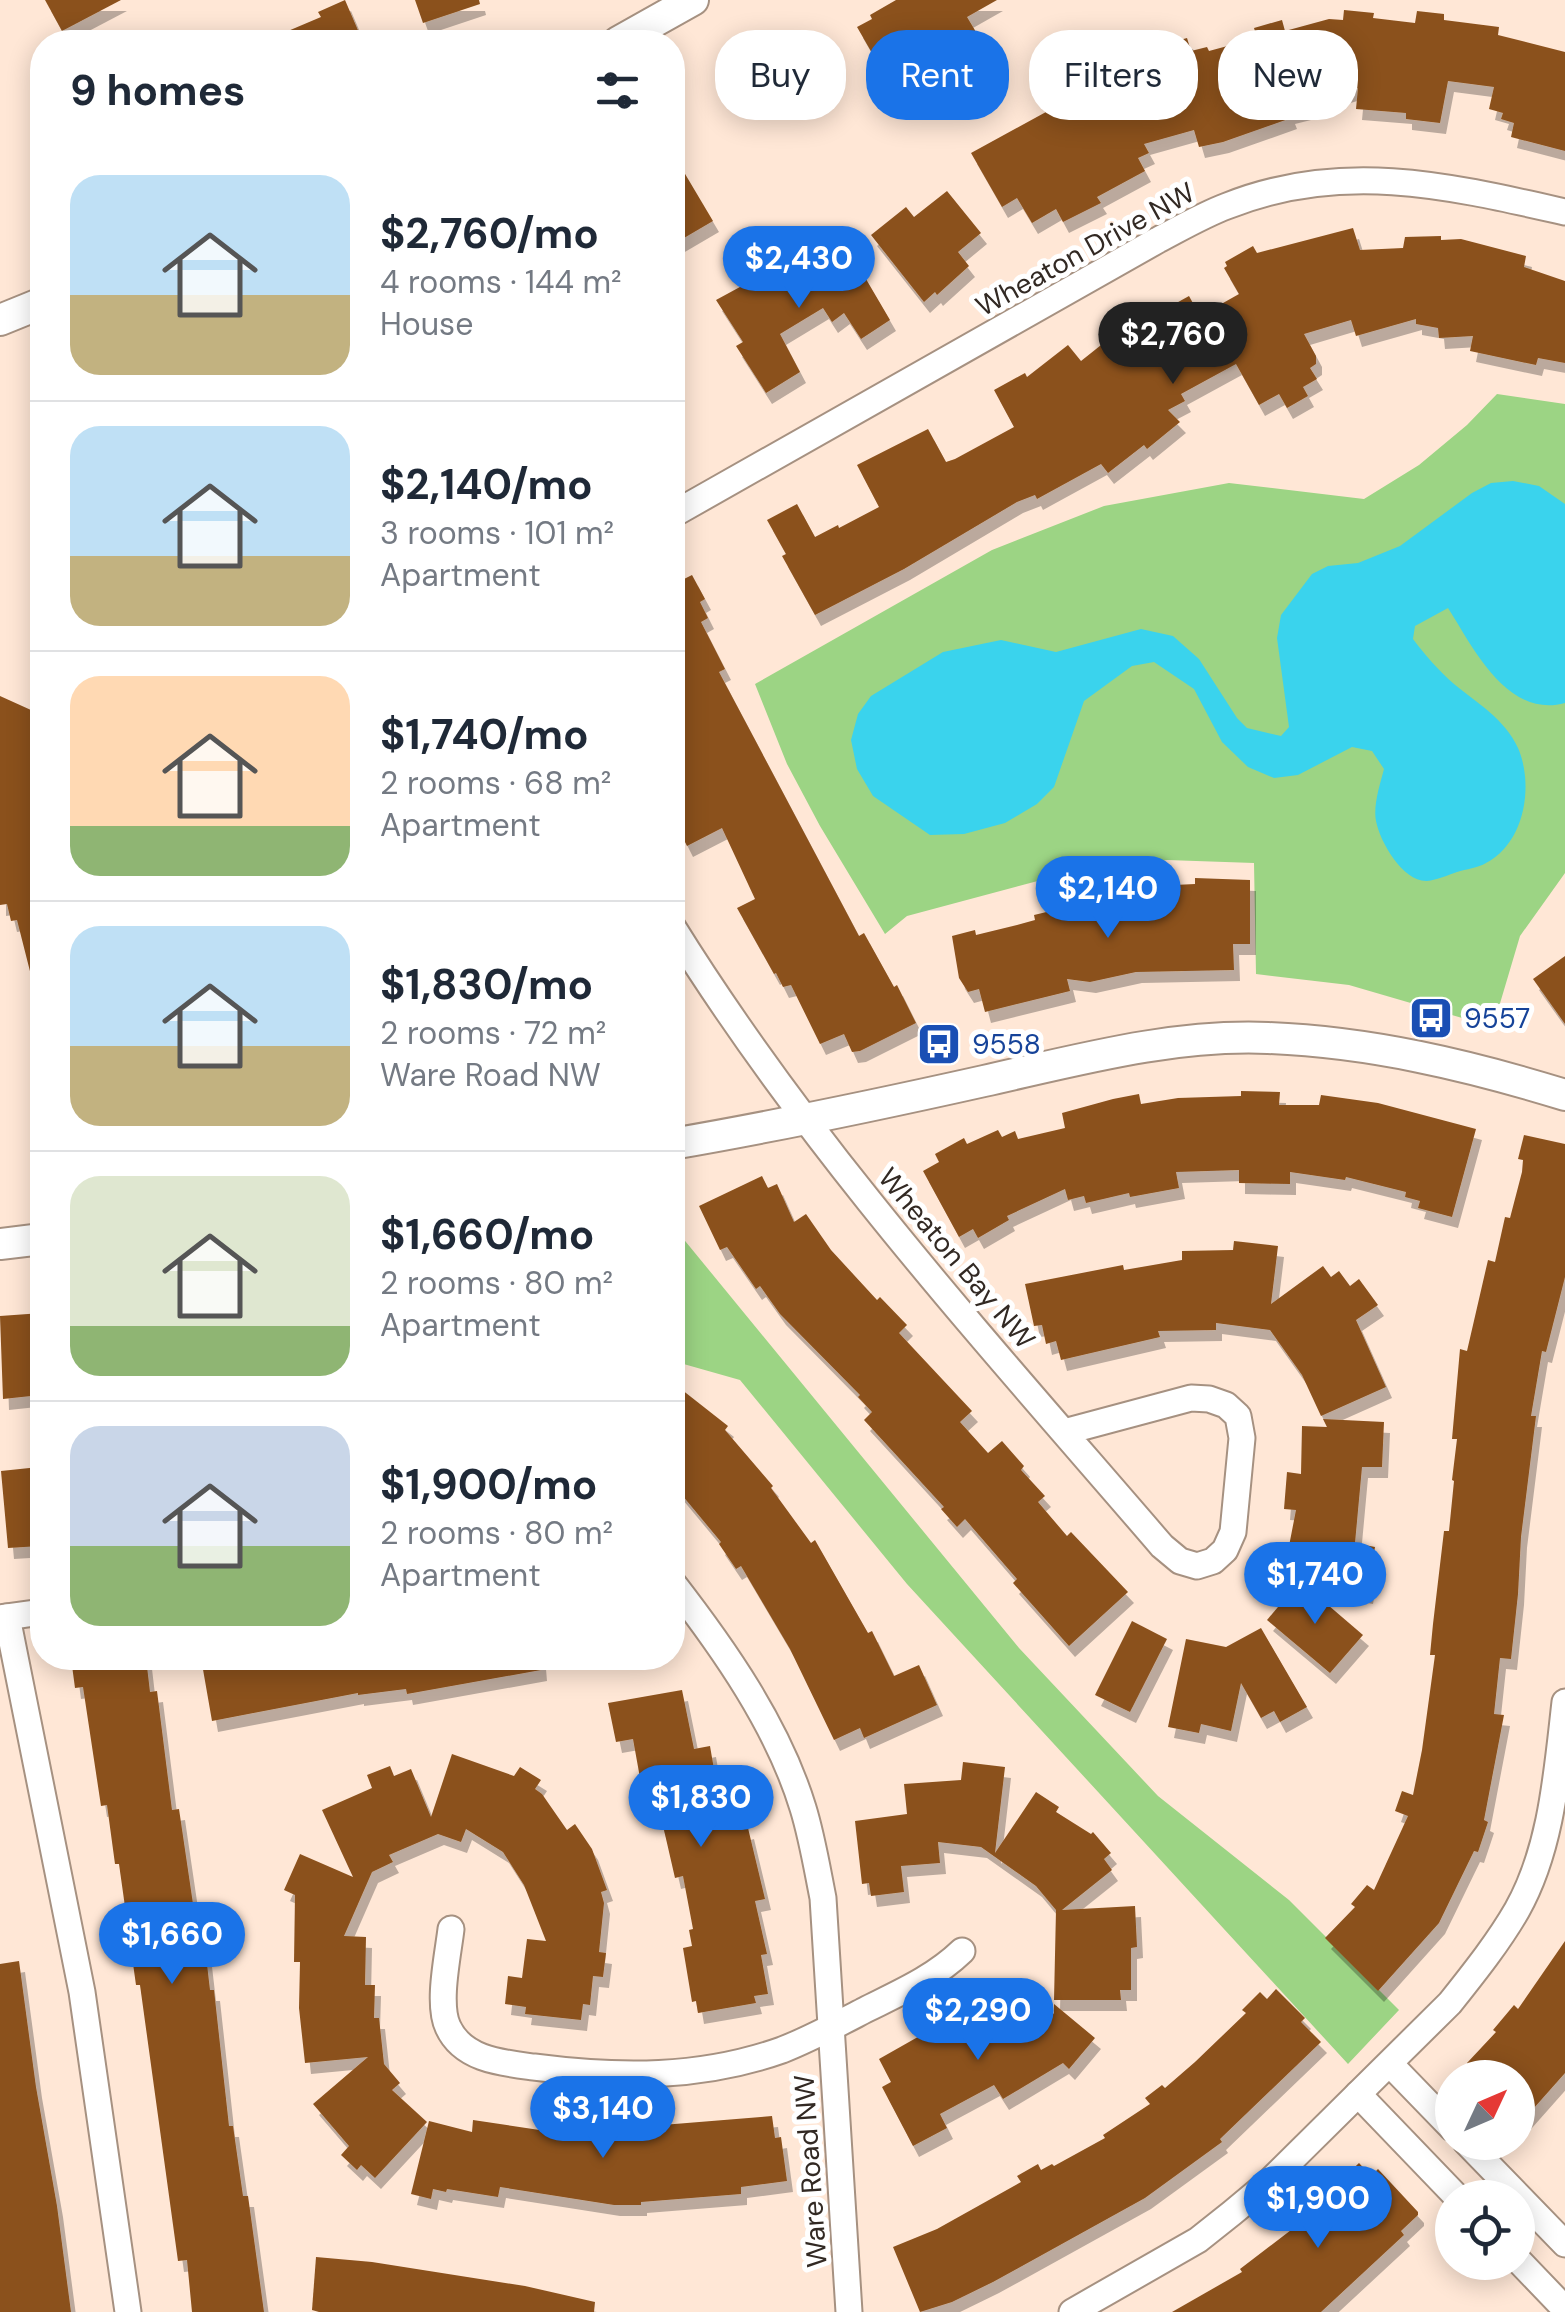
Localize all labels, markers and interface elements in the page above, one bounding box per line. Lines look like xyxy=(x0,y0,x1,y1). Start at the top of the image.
chip: Buy xyxy=(715,30,846,120)
chip: Rent xyxy=(866,30,1009,120)
chip: Filters xyxy=(1029,30,1198,120)
chip: New xyxy=(1218,30,1358,120)
text: 9 homes xyxy=(70,63,245,118)
icon: filters xyxy=(590,63,645,118)
street label: Wheaton Drive NW xyxy=(969,174,1201,325)
text: $2,760/mo xyxy=(380,206,599,261)
icon: home xyxy=(150,215,270,335)
pin: $2,430 xyxy=(718,226,880,311)
text: $2,430 xyxy=(745,237,853,279)
text: 4 rooms · 144 m² xyxy=(380,261,621,303)
pin: $2,760 xyxy=(1092,302,1254,387)
text: House xyxy=(380,303,473,345)
text: $2,760 xyxy=(1120,313,1226,355)
text: $2,140/mo xyxy=(380,457,593,512)
icon: home xyxy=(150,466,270,586)
text: 3 rooms · 101 m² xyxy=(380,512,614,554)
text: Apartment xyxy=(380,554,541,596)
text: $1,740/mo xyxy=(380,707,589,762)
icon: home xyxy=(150,716,270,836)
text: 2 rooms · 68 m² xyxy=(380,762,611,804)
text: Apartment xyxy=(380,804,541,846)
pin: $2,140 xyxy=(1027,856,1189,941)
text: $2,140 xyxy=(1058,867,1158,909)
text: $1,830/mo xyxy=(380,957,593,1012)
icon: home xyxy=(150,966,270,1086)
bus stop icon: 9557 xyxy=(1408,995,1454,1041)
place label: 9557 xyxy=(1464,1000,1530,1037)
text: 2 rooms · 72 m² xyxy=(380,1012,606,1054)
bus stop icon: 9558 xyxy=(916,1021,962,1067)
place label: 9558 xyxy=(972,1026,1041,1063)
text: Ware Road NW xyxy=(380,1054,601,1096)
street label: Wheaton Bay NW xyxy=(870,1160,1043,1357)
text: $1,660/mo xyxy=(380,1207,594,1262)
icon: home xyxy=(150,1216,270,1336)
text: 2 rooms · 80 m² xyxy=(380,1262,613,1304)
text: Apartment xyxy=(380,1304,541,1346)
text: $1,900/mo xyxy=(380,1457,597,1512)
icon: home xyxy=(150,1466,270,1586)
text: 2 rooms · 80 m² xyxy=(380,1512,613,1554)
pin: $1,740 xyxy=(1234,1542,1396,1627)
text: $1,740 xyxy=(1266,1553,1364,1595)
text: Apartment xyxy=(380,1554,541,1596)
pin: $1,830 xyxy=(620,1765,782,1850)
text: $1,830 xyxy=(651,1776,751,1818)
pin: $1,660 xyxy=(91,1902,253,1987)
text: $1,660 xyxy=(121,1913,223,1955)
pin: $2,290 xyxy=(897,1978,1059,2063)
text: $2,290 xyxy=(925,1989,1031,2031)
north arrow xyxy=(1435,2060,1535,2160)
map controls xyxy=(1435,2060,1535,2280)
street label: Ware Road NW xyxy=(785,2073,836,2269)
pin: $3,140 xyxy=(522,2076,684,2161)
text: $3,140 xyxy=(552,2087,654,2129)
pin: $1,900 xyxy=(1237,2166,1399,2251)
text: $1,900 xyxy=(1266,2177,1370,2219)
button: locate xyxy=(1435,2180,1535,2280)

